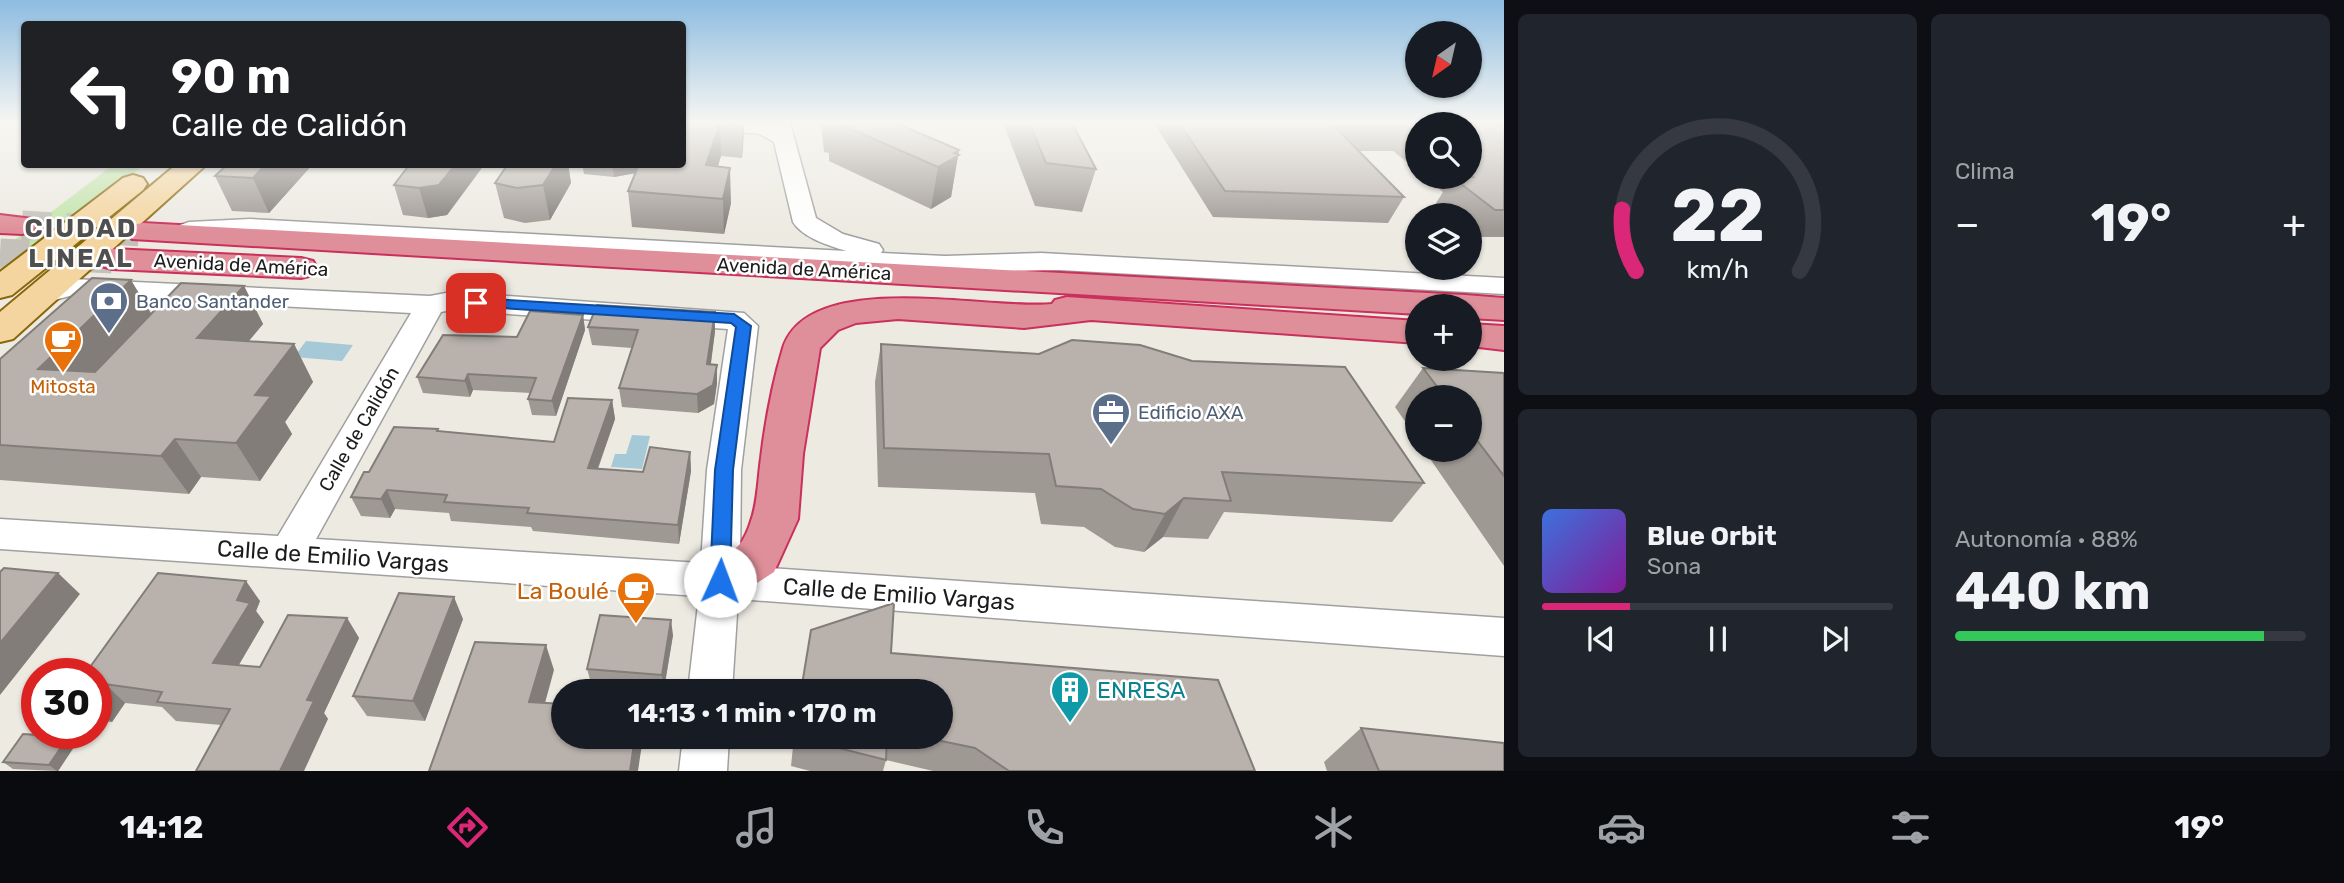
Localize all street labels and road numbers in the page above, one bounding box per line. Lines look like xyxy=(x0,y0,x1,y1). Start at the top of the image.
street label: Avenida de América xyxy=(153,249,329,281)
street label: Avenida de América xyxy=(716,253,892,285)
street label: Calle de Calidón xyxy=(314,362,404,496)
street label: Calle de Emilio Vargas xyxy=(216,534,450,578)
street label: Calle de Emilio Vargas xyxy=(782,572,1016,616)

